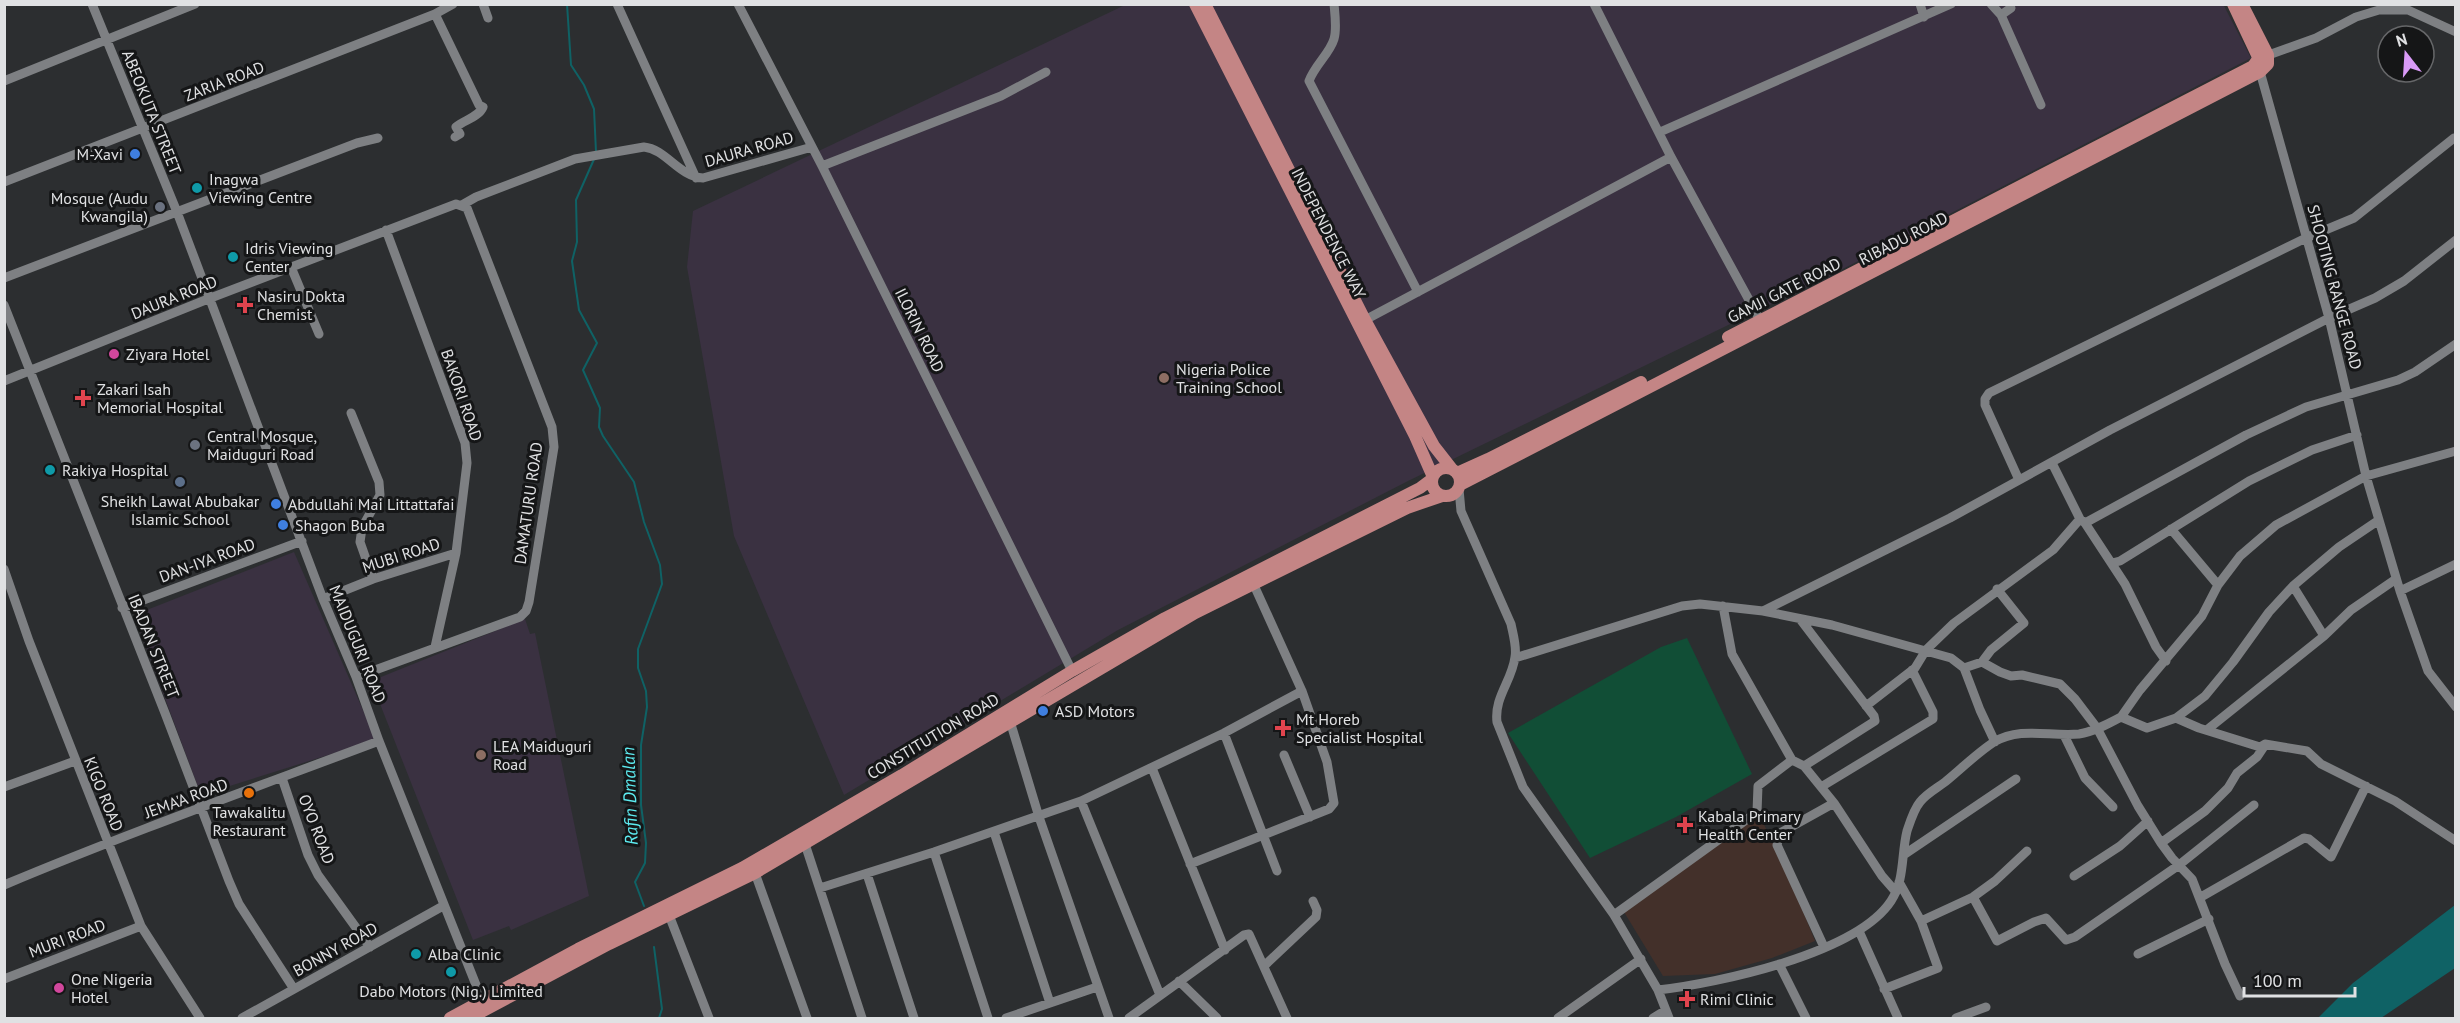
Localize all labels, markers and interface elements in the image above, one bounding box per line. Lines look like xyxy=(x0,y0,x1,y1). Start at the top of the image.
north arrow xyxy=(2376,24,2436,84)
text: N xyxy=(2394,29,2410,51)
street label: ABEOKUTA STREET xyxy=(118,47,186,177)
street label: ZARIA ROAD xyxy=(181,57,267,105)
street label: DAURA ROAD xyxy=(702,127,796,171)
place label: M-Xavi xyxy=(76,144,123,164)
marker: M-Xavi xyxy=(128,147,142,161)
street label: INDEPENDENCE WAY xyxy=(1287,164,1371,302)
place label: Inagwa Viewing Centre xyxy=(208,169,312,207)
marker: Inagwa Viewing Centre xyxy=(190,181,204,195)
place label: Mosque (Audu Kwangila) xyxy=(51,188,148,226)
marker: Mosque (Audu Kwangila) xyxy=(153,200,167,214)
street label: SHOOTING RANGE ROAD xyxy=(2303,202,2367,372)
street label: RIBADU ROAD xyxy=(1855,207,1951,269)
place label: Idris Viewing Center xyxy=(245,238,333,276)
marker: Idris Viewing Center xyxy=(226,250,240,264)
street label: GAMJI GATE ROAD xyxy=(1724,253,1844,327)
street label: DAURA ROAD xyxy=(128,271,220,323)
street label: ILORIN ROAD xyxy=(891,285,949,375)
place label: Nasiru Dokta Chemist xyxy=(257,286,345,324)
marker: Nasiru Dokta Chemist xyxy=(238,298,252,312)
place label: Ziyara Hotel xyxy=(126,344,210,364)
street label: BAKORI ROAD xyxy=(437,346,487,444)
marker: Ziyara Hotel xyxy=(107,347,121,361)
place label: Nigeria Police Training School xyxy=(1176,359,1282,397)
marker: Nigeria Police Training School xyxy=(1157,371,1171,385)
place label: Zakari Isah Memorial Hospital xyxy=(97,379,223,417)
marker: Zakari Isah Memorial Hospital xyxy=(74,389,92,407)
place label: Central Mosque, Maiduguri Road xyxy=(207,426,317,464)
marker: Central Mosque, Maiduguri Road xyxy=(188,438,202,452)
street label: DAMATURU ROAD xyxy=(510,441,546,565)
place label: Rakiya Hospital xyxy=(62,460,168,480)
marker: Rakiya Hospital xyxy=(43,463,57,477)
marker: Sheikh Lawal Abubakar Islamic School xyxy=(173,475,187,489)
place label: Sheikh Lawal Abubakar Islamic School xyxy=(101,491,260,529)
place label: Abdullahi Mai Littattafai xyxy=(288,494,454,514)
marker: Abdullahi Mai Littattafai xyxy=(269,497,283,511)
place label: Shagon Buba xyxy=(295,515,385,535)
marker: Shagon Buba xyxy=(276,518,290,532)
street label: DAN-IYA ROAD xyxy=(156,533,258,587)
street label: MUBI ROAD xyxy=(360,533,442,577)
street label: MAIDUGURI ROAD xyxy=(325,582,391,706)
street label: IBADAN STREET xyxy=(124,591,184,701)
street label: CONSTITUTION ROAD xyxy=(863,689,1003,783)
place label: ASD Motors xyxy=(1055,701,1135,721)
marker: ASD Motors xyxy=(1036,704,1050,718)
place label: Mt Horeb Specialist Hospital xyxy=(1296,709,1423,747)
marker: Mt Horeb Specialist Hospital xyxy=(1274,719,1292,737)
place label: LEA Maiduguri Road xyxy=(493,736,592,774)
water label: Rafin Dmalan xyxy=(616,746,643,846)
marker: LEA Maiduguri Road xyxy=(474,748,488,762)
street label: KIGO ROAD xyxy=(80,754,128,834)
street label: JEMA'A ROAD xyxy=(141,774,231,823)
marker: Tawakalitu Restaurant xyxy=(242,786,256,800)
street label: OYO ROAD xyxy=(295,791,339,867)
place label: Tawakalitu Restaurant xyxy=(212,802,286,840)
place label: Kabala Primary Health Center xyxy=(1698,806,1801,844)
marker: Kabala Primary Health Center xyxy=(1676,816,1694,834)
street label: MURI ROAD xyxy=(26,914,108,962)
street label: BONNY ROAD xyxy=(289,918,381,980)
place label: Alba Clinic xyxy=(428,944,501,964)
marker: Alba Clinic xyxy=(409,947,423,961)
scale bar xyxy=(2244,960,2355,998)
marker: Dabo Motors (Nig.) Limited xyxy=(444,965,458,979)
place label: One Nigeria Hotel xyxy=(71,969,153,1007)
text: 100 m xyxy=(2253,969,2302,992)
marker: One Nigeria Hotel xyxy=(52,981,66,995)
place label: Dabo Motors (Nig.) Limited xyxy=(359,981,543,1001)
place label: Rimi Clinic xyxy=(1700,989,1774,1009)
marker: Rimi Clinic xyxy=(1678,990,1696,1008)

